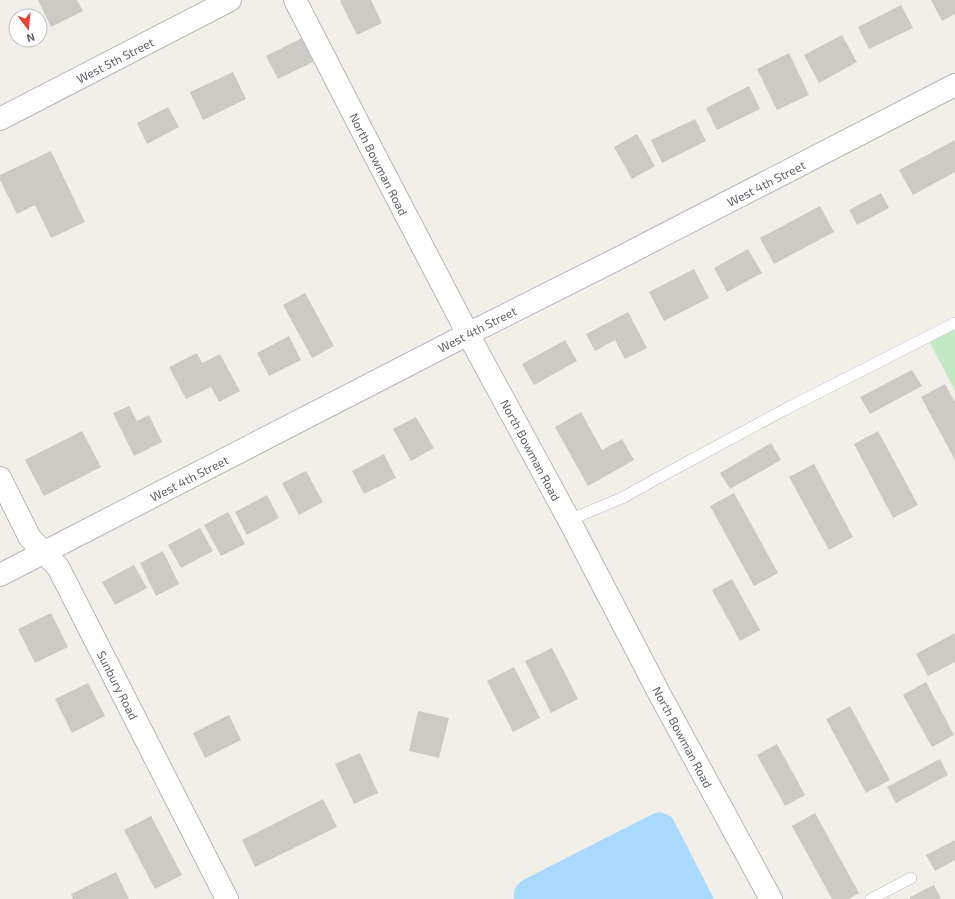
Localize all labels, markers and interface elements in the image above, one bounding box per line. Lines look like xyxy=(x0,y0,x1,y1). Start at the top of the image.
north arrow xyxy=(8,8,48,48)
text: N xyxy=(25,31,37,45)
street label: West 5th Street xyxy=(74,34,156,86)
street label: North Bowman Road xyxy=(347,111,411,217)
street label: West 4th Street xyxy=(725,157,808,209)
street label: West 4th Street xyxy=(436,303,519,355)
street label: North Bowman Road xyxy=(498,397,564,503)
street label: West 4th Street xyxy=(148,452,231,504)
street label: Sunbury Road xyxy=(95,648,141,722)
street label: North Bowman Road xyxy=(650,684,716,790)

